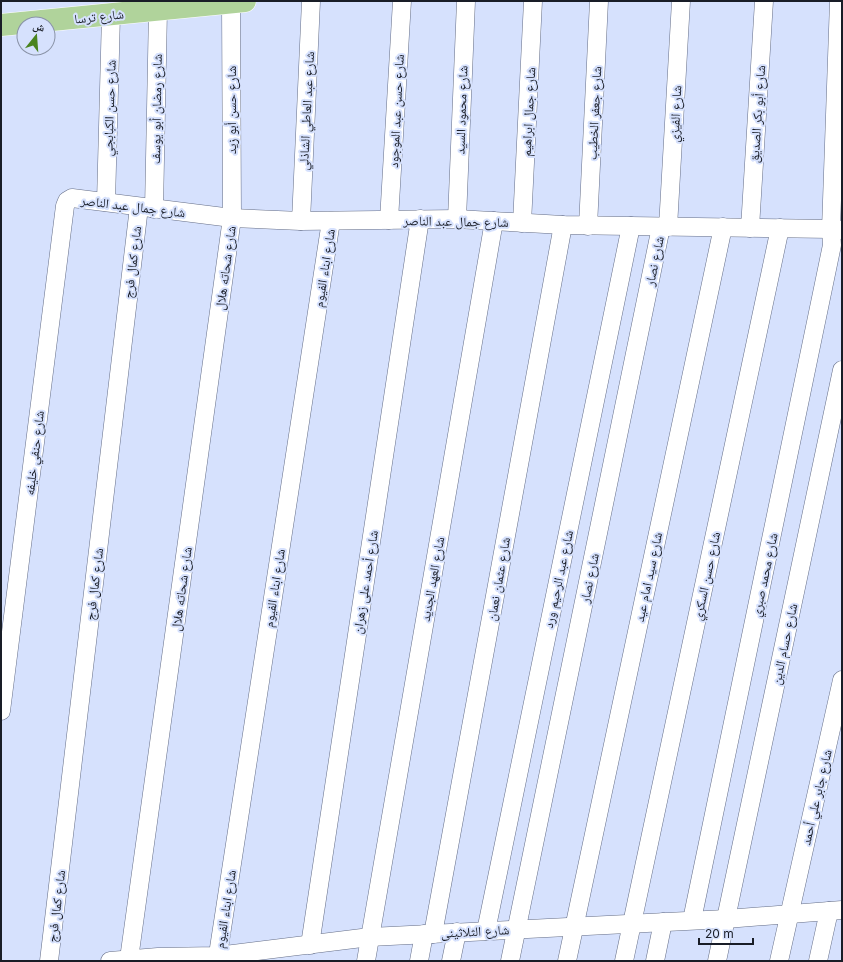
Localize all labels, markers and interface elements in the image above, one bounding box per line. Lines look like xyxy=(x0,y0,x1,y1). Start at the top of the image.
street label: شارع ترسا xyxy=(73,5,125,29)
north arrow xyxy=(16,16,56,56)
text: ش xyxy=(31,18,47,36)
street label: شارع عبد العاطي الشاذلي xyxy=(295,51,320,171)
street label: شارع رمضان أبو يوسف xyxy=(147,54,167,164)
street label: شارع حسن عبد الموجود xyxy=(385,54,409,168)
street label: شارع حسن الكبابجي xyxy=(99,59,122,157)
street label: شارع أبو بكر الصديق xyxy=(746,64,770,164)
street label: شارع محمود السيد xyxy=(451,65,473,155)
street label: شارع حسن أبو زيد xyxy=(223,66,241,154)
street label: شارع جعفر الخطيب xyxy=(584,66,606,160)
street label: شارع جمال ابراهيم xyxy=(518,67,540,157)
street label: شارع الفيزي xyxy=(666,85,688,143)
street label: شارع جمال عبد الناصر xyxy=(79,192,186,222)
street label: شارع جمال عبد الناصر xyxy=(402,212,509,232)
street label: شارع كمال فرج xyxy=(120,225,146,299)
street label: شارع شحاته هلال xyxy=(211,225,241,312)
street label: شارع ابناء الفيوم xyxy=(310,228,340,309)
street label: شارع نصار xyxy=(641,235,669,289)
street label: شارع حنفي خليفه xyxy=(21,410,50,497)
street label: شارع أحمد على زهران xyxy=(349,529,383,635)
street label: شارع عبد الرحيم ورد xyxy=(540,529,578,630)
street label: شارع حسن السكري xyxy=(689,530,726,622)
street label: شارع سيد امام عيد xyxy=(631,531,667,624)
street label: شارع محمد صبري xyxy=(747,532,784,619)
street label: شارع العهد الجديد xyxy=(417,535,449,623)
street label: شارع عثمان نعمان xyxy=(483,536,515,622)
street label: شارع شحاته هلال xyxy=(167,546,197,633)
street label: شارع كمال فرج xyxy=(82,547,108,621)
street label: شارع ابناء الفيوم xyxy=(260,548,290,629)
street label: شارع نصار xyxy=(576,552,604,606)
street label: شارع حسام الدين xyxy=(768,602,802,686)
street label: شارع جابر علي أحمد xyxy=(797,748,838,847)
street label: شارع كمال فرج xyxy=(44,869,70,943)
street label: شارع ابناء الفيوم xyxy=(211,869,241,950)
scale bar xyxy=(699,920,753,946)
street label: شارع الثلاثينى xyxy=(440,921,510,943)
text: 20 m xyxy=(705,926,734,941)

